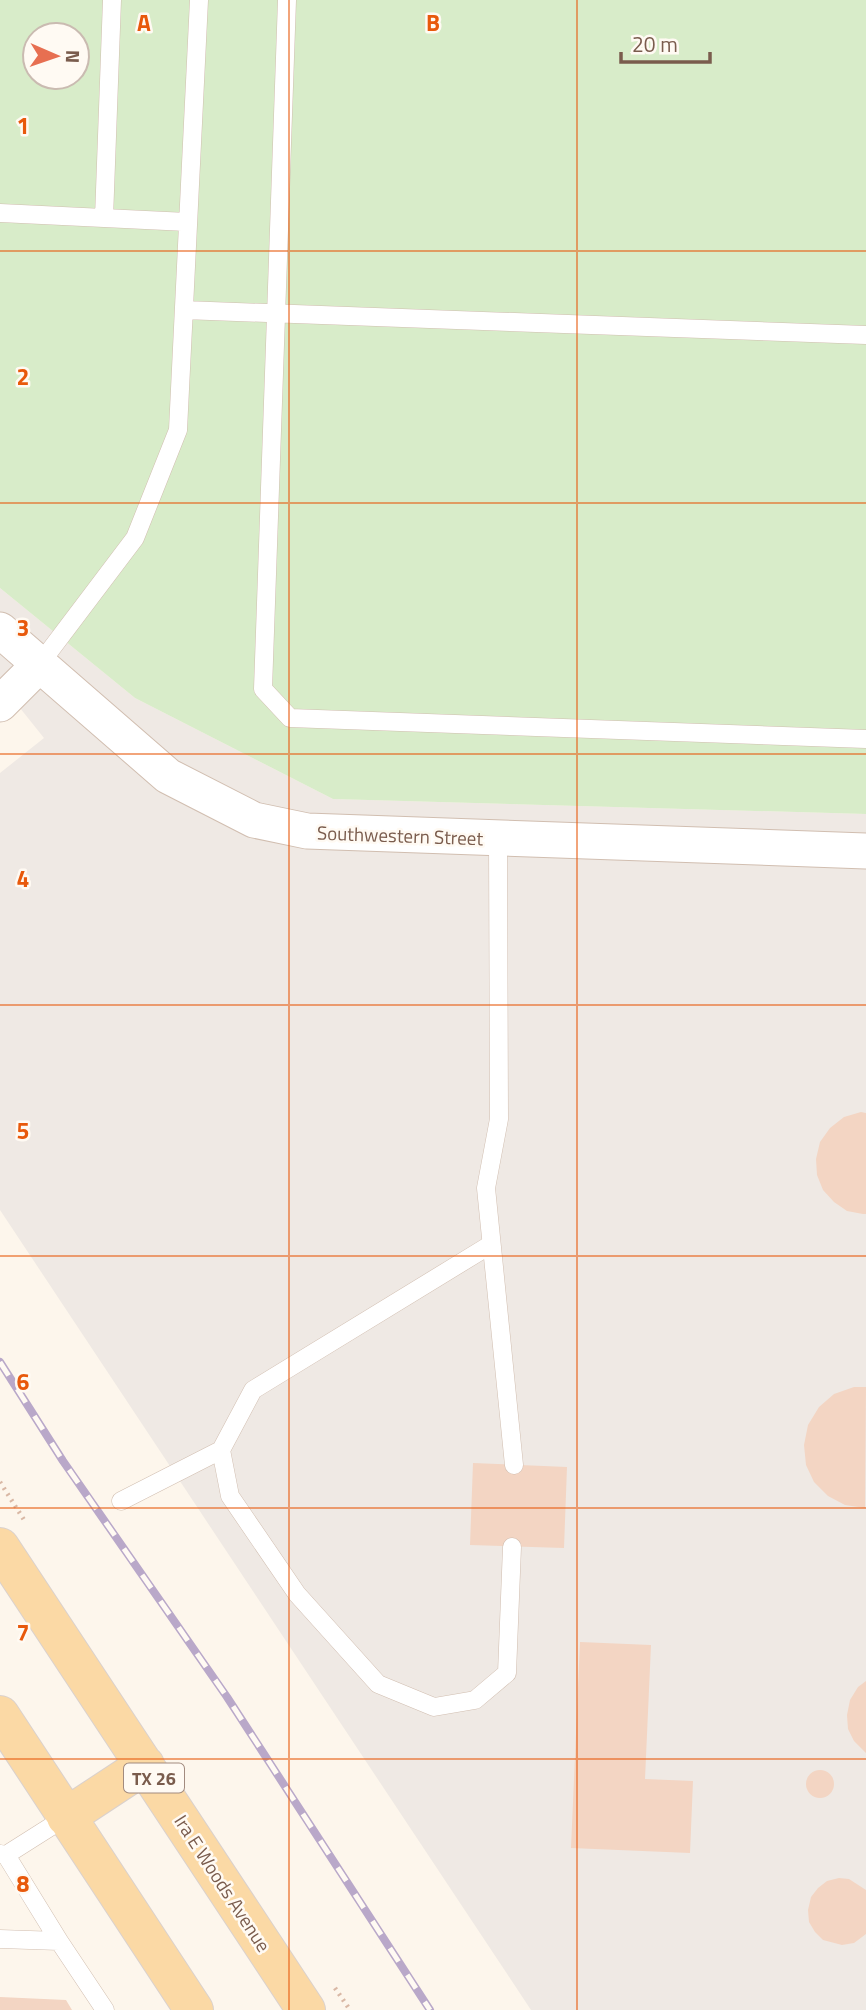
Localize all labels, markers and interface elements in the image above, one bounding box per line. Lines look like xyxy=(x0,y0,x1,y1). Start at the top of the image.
text: A xyxy=(137,5,151,40)
text: B xyxy=(426,5,440,40)
north arrow xyxy=(21,21,91,91)
scale bar xyxy=(621,21,710,65)
text: 20 m xyxy=(632,28,678,60)
text: N xyxy=(59,50,88,64)
text: 1 xyxy=(17,108,29,143)
text: 2 xyxy=(17,359,29,394)
text: 3 xyxy=(17,610,29,645)
street label: Southwestern Street xyxy=(316,818,484,852)
text: 4 xyxy=(17,861,29,896)
text: 5 xyxy=(17,1113,29,1148)
text: 6 xyxy=(17,1364,30,1399)
text: 7 xyxy=(17,1615,29,1650)
road number: TX 26 xyxy=(124,1764,184,1792)
street label: Ira E Woods Avenue xyxy=(168,1809,278,1957)
text: 8 xyxy=(17,1866,30,1901)

